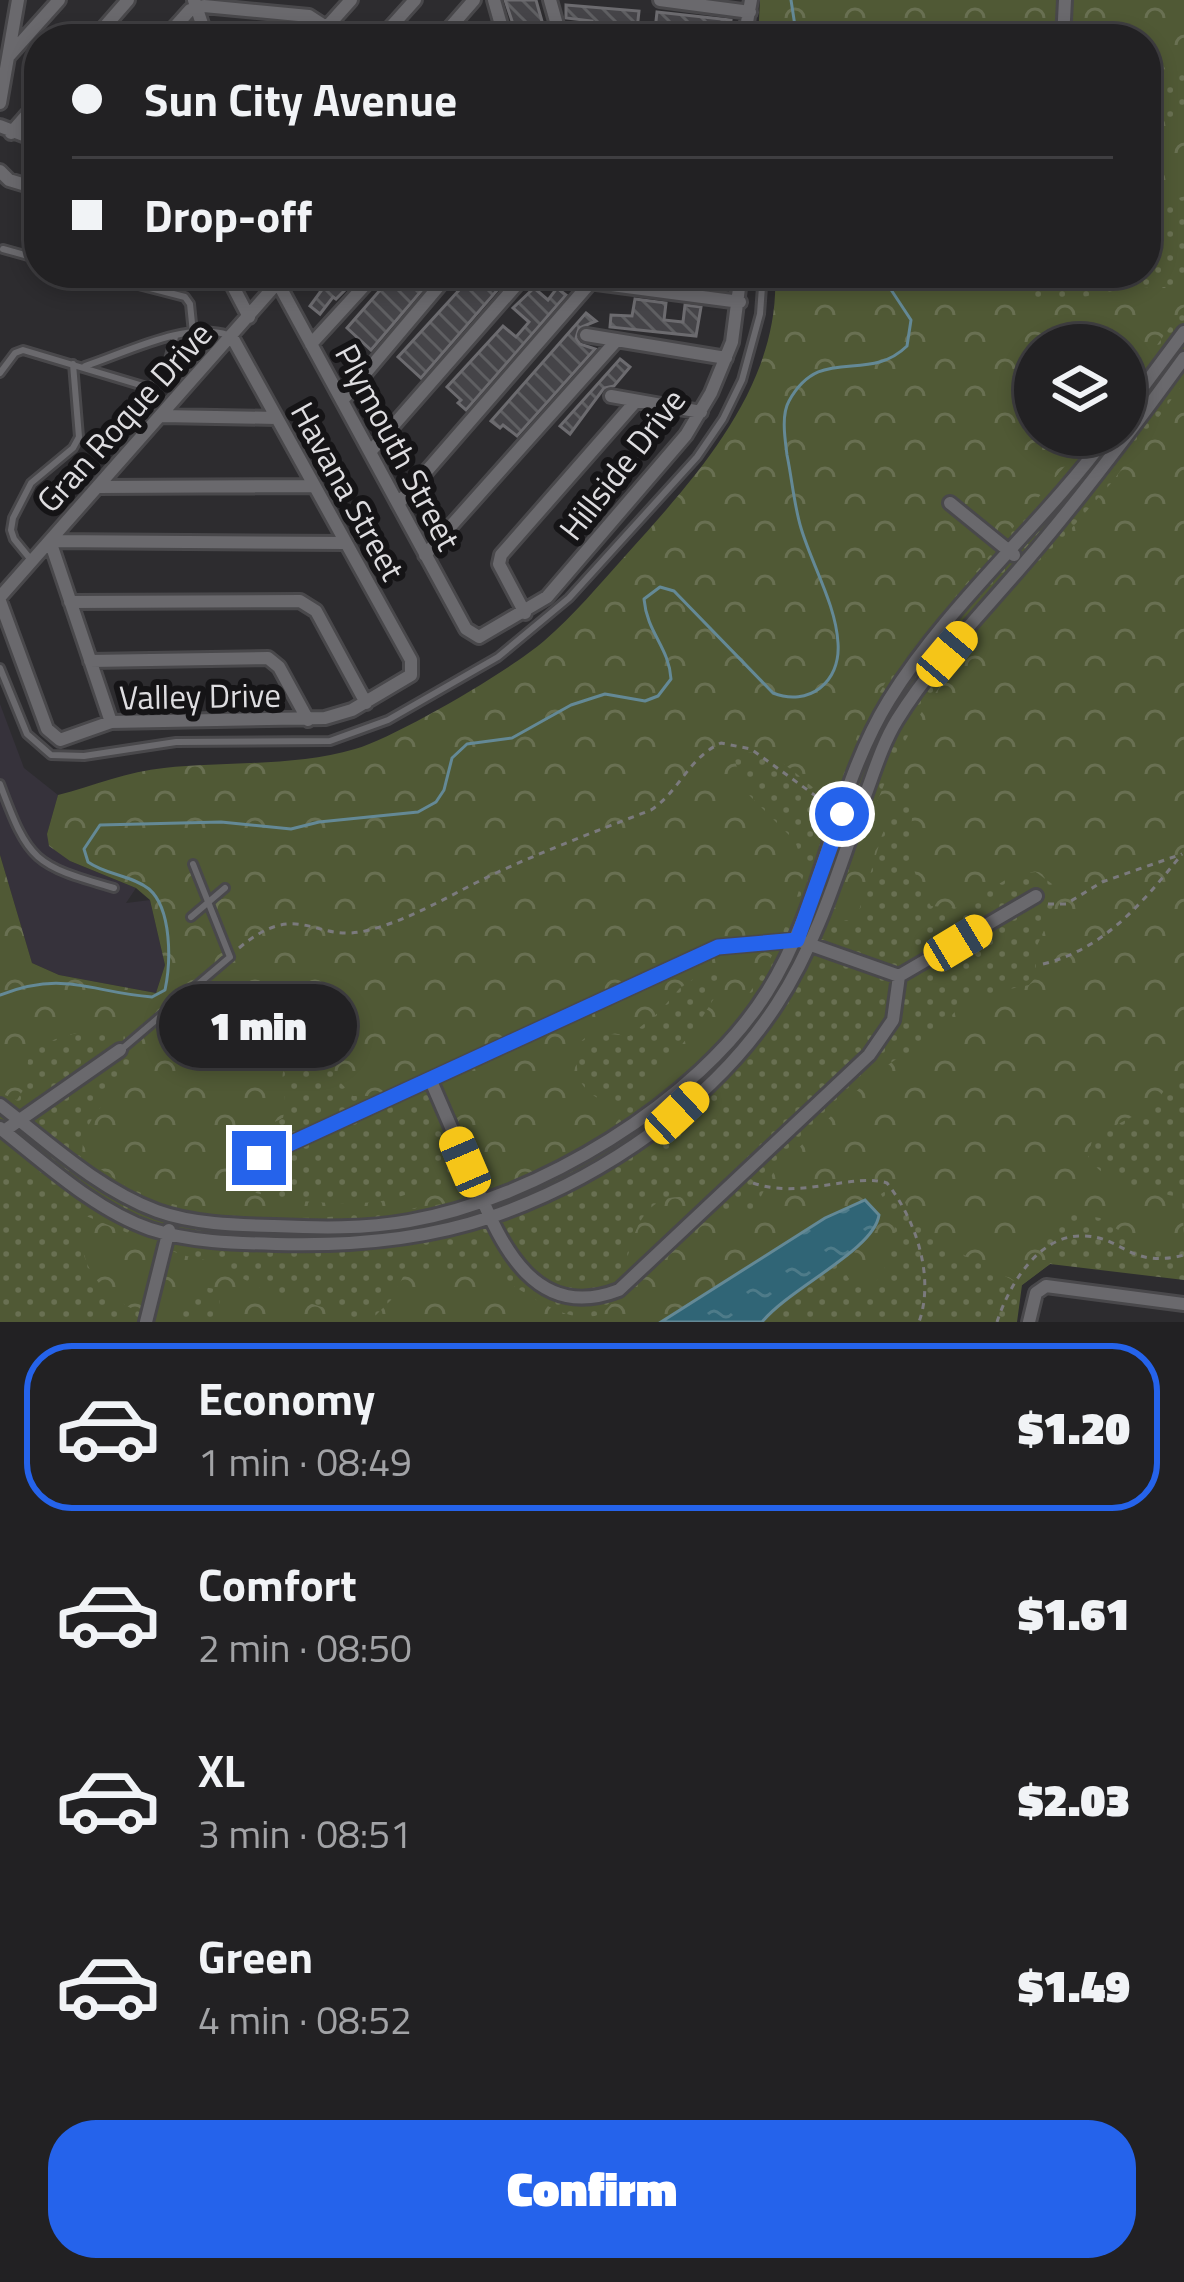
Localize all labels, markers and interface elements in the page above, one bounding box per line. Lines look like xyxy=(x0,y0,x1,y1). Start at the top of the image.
text: Sun City Avenue xyxy=(144,65,457,133)
text: Drop-off xyxy=(144,181,312,249)
street label: Gran Roque Drive xyxy=(25,310,223,524)
map controls xyxy=(1014,324,1146,456)
button: layers xyxy=(1014,324,1146,456)
street label: Plymouth Street xyxy=(323,335,474,559)
street label: Hillside Drive xyxy=(547,377,697,551)
street label: Havana Street xyxy=(278,393,418,590)
car xyxy=(910,615,984,693)
street label: Valley Drive xyxy=(119,670,281,722)
route start xyxy=(815,787,869,841)
car xyxy=(918,909,998,977)
callout: 1 min xyxy=(160,984,358,1068)
text: 1 min xyxy=(210,996,306,1055)
car xyxy=(638,1075,716,1151)
car xyxy=(434,1122,496,1202)
route end xyxy=(232,1131,286,1185)
text: Economy xyxy=(198,1364,375,1432)
icon: car xyxy=(54,1373,162,1481)
text: $1.20 xyxy=(1018,1393,1130,1461)
text: 1 min · 08:49 xyxy=(198,1432,412,1491)
text: Comfort xyxy=(198,1550,357,1618)
icon: car xyxy=(54,1559,162,1667)
text: $1.61 xyxy=(1018,1579,1130,1647)
text: 2 min · 08:50 xyxy=(198,1618,412,1677)
text: XL xyxy=(198,1736,245,1804)
icon: car xyxy=(54,1745,162,1853)
text: $2.03 xyxy=(1018,1765,1130,1833)
text: 3 min · 08:51 xyxy=(198,1804,412,1863)
text: Green xyxy=(198,1922,313,1990)
icon: car xyxy=(54,1931,162,2039)
text: $1.49 xyxy=(1018,1951,1130,2019)
text: 4 min · 08:52 xyxy=(198,1990,412,2049)
button: Confirm xyxy=(48,2120,1136,2258)

